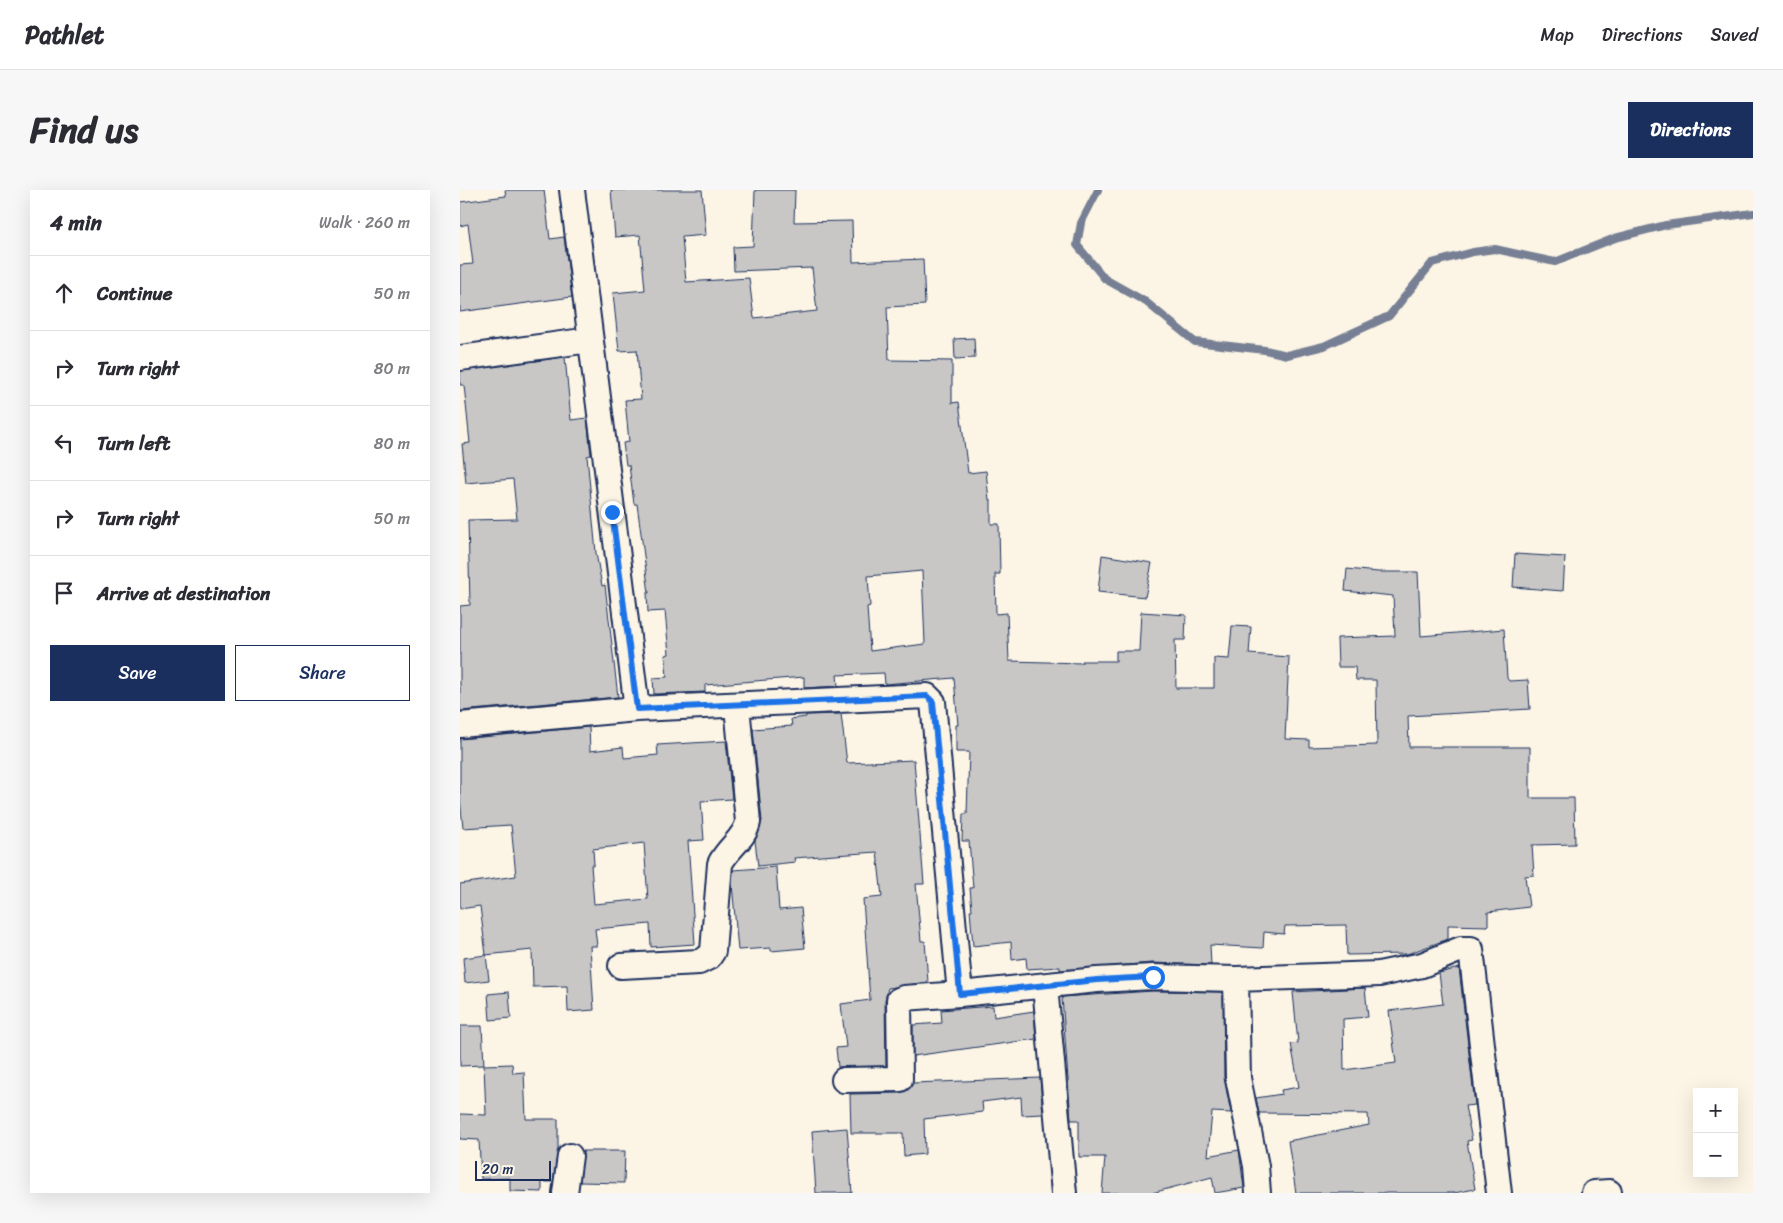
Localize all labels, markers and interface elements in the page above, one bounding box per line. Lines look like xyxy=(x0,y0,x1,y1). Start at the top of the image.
text: Pathlet xyxy=(25,14,104,56)
text: Map xyxy=(1541,19,1574,51)
text: Directions xyxy=(1602,19,1683,51)
text: Saved xyxy=(1711,19,1758,51)
text: Find us xyxy=(30,99,138,161)
button: Directions xyxy=(1628,102,1753,158)
text: 4 min xyxy=(50,204,102,242)
text: Walk · 260 m xyxy=(319,208,410,237)
text: Continue xyxy=(97,277,173,310)
icon: ahead xyxy=(50,279,78,307)
text: 50 m xyxy=(374,279,410,308)
text: Turn right xyxy=(97,352,179,385)
icon: right xyxy=(50,354,78,382)
text: 80 m xyxy=(374,354,410,383)
text: Turn left xyxy=(97,427,170,460)
icon: left xyxy=(50,429,78,457)
text: 80 m xyxy=(374,429,410,458)
route end xyxy=(601,501,624,524)
text: Turn right xyxy=(97,502,179,535)
icon: right xyxy=(50,504,78,532)
text: 50 m xyxy=(374,504,410,533)
text: Arrive at destination xyxy=(97,577,270,610)
icon: arrive xyxy=(50,579,78,607)
button: Save xyxy=(50,645,225,701)
button: Share xyxy=(235,645,410,701)
route start xyxy=(1142,966,1165,989)
map controls xyxy=(1693,1088,1738,1178)
button: + xyxy=(1693,1088,1738,1133)
button: − xyxy=(1693,1133,1738,1178)
text: 20 m xyxy=(482,1157,513,1182)
scale bar xyxy=(475,1158,551,1181)

